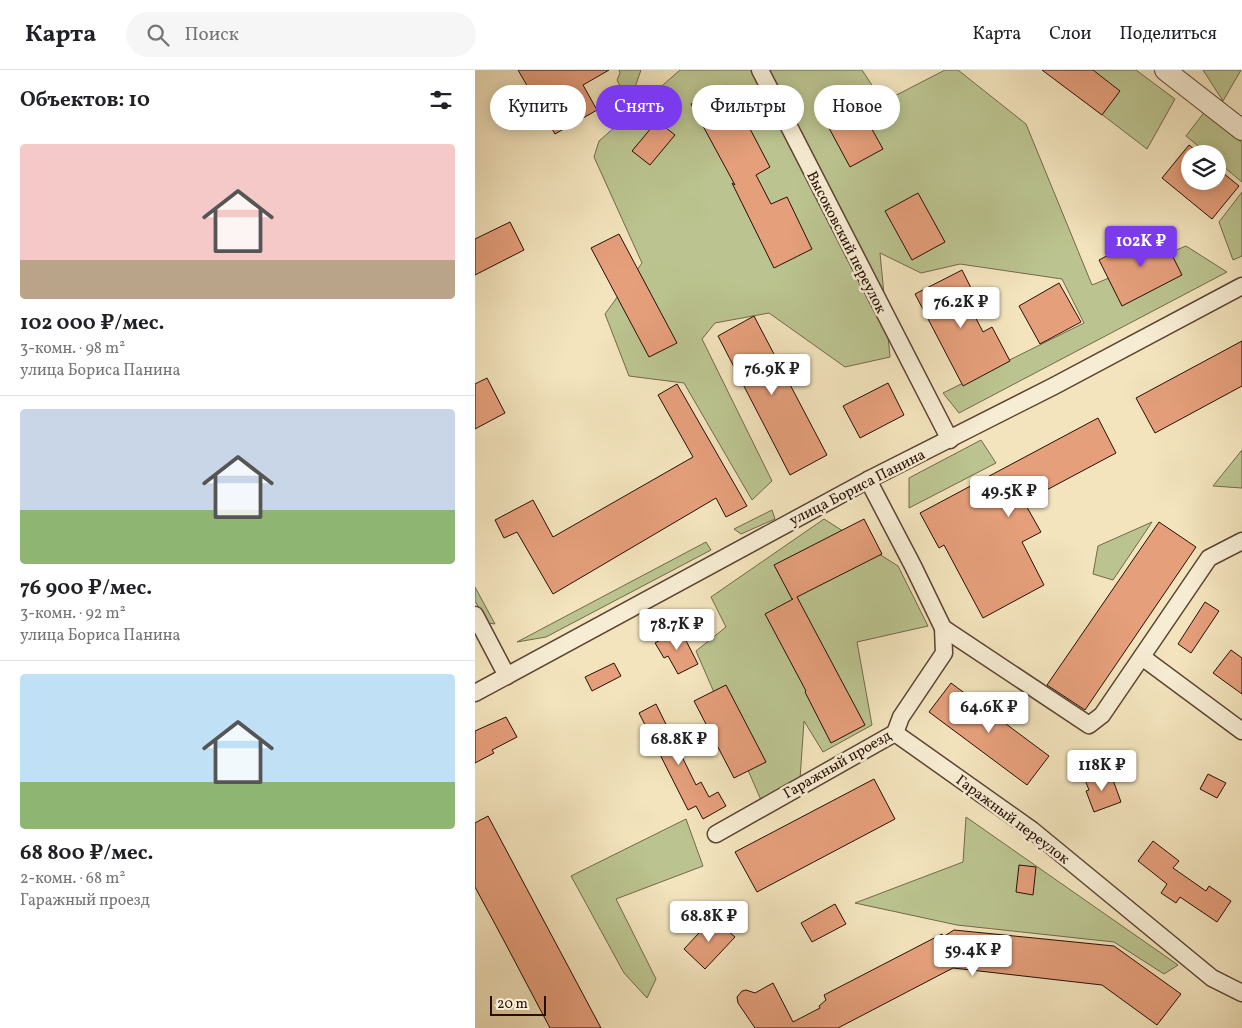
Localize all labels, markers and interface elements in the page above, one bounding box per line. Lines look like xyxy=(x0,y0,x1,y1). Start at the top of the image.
search box xyxy=(126,12,476,57)
text: Карта xyxy=(25,18,96,52)
icon: search xyxy=(144,21,172,49)
text: Поиск xyxy=(184,22,239,48)
text: Карта xyxy=(973,22,1021,47)
text: Слои xyxy=(1049,22,1091,47)
text: Поделиться xyxy=(1119,22,1217,47)
chip: Купить xyxy=(490,85,586,130)
chip: Снять xyxy=(596,85,682,130)
chip: Фильтры xyxy=(692,85,804,130)
chip: Новое xyxy=(814,85,900,130)
text: Объектов: 10 xyxy=(20,86,150,115)
icon: filters xyxy=(427,86,455,114)
map controls xyxy=(1181,145,1226,190)
button: layers xyxy=(1181,145,1226,190)
street label: Высоковский переулок xyxy=(801,168,891,317)
icon: home xyxy=(193,176,283,266)
pin: 102K ₽ xyxy=(1100,226,1182,268)
text: 102K ₽ xyxy=(1116,231,1166,253)
pin: 76.2K ₽ xyxy=(915,286,1007,329)
text: 76.2K ₽ xyxy=(934,292,988,314)
text: 102 000 ₽/мес. xyxy=(20,309,165,338)
text: 3-комн. · 98 m² xyxy=(20,338,125,360)
pin: 76.9K ₽ xyxy=(726,354,818,396)
text: 76.9K ₽ xyxy=(744,359,800,381)
text: улица Бориса Панина xyxy=(20,360,180,382)
icon: home xyxy=(193,442,283,532)
street label: улица Бориса Панина xyxy=(786,445,929,532)
pin: 49.5K ₽ xyxy=(963,476,1055,518)
text: 49.5K ₽ xyxy=(981,481,1037,503)
text: 76 900 ₽/мес. xyxy=(20,574,152,603)
text: 3-комн. · 92 m² xyxy=(20,603,126,625)
pin: 78.7K ₽ xyxy=(631,608,723,651)
text: 78.7K ₽ xyxy=(650,614,704,636)
text: улица Бориса Панина xyxy=(20,625,180,647)
pin: 64.6K ₽ xyxy=(943,692,1035,734)
text: 64.6K ₽ xyxy=(960,697,1018,719)
icon: home xyxy=(193,707,283,797)
pin: 68.8K ₽ xyxy=(633,724,725,766)
street label: Гаражный проезд xyxy=(780,726,896,805)
text: 68.8K ₽ xyxy=(651,729,707,751)
pin: 118K ₽ xyxy=(1061,750,1143,792)
text: 118K ₽ xyxy=(1078,755,1126,777)
street label: Гаражный переулок xyxy=(951,770,1073,870)
text: 68 800 ₽/мес. xyxy=(20,839,154,868)
text: 2-комн. · 68 m² xyxy=(20,868,125,890)
text: Гаражный проезд xyxy=(20,890,150,912)
pin: 68.8K ₽ xyxy=(663,900,755,943)
text: 68.8K ₽ xyxy=(681,906,737,928)
pin: 59.4K ₽ xyxy=(927,934,1019,977)
text: 59.4K ₽ xyxy=(945,940,1001,962)
scale bar xyxy=(490,993,546,1016)
text: 20 m xyxy=(497,995,528,1014)

